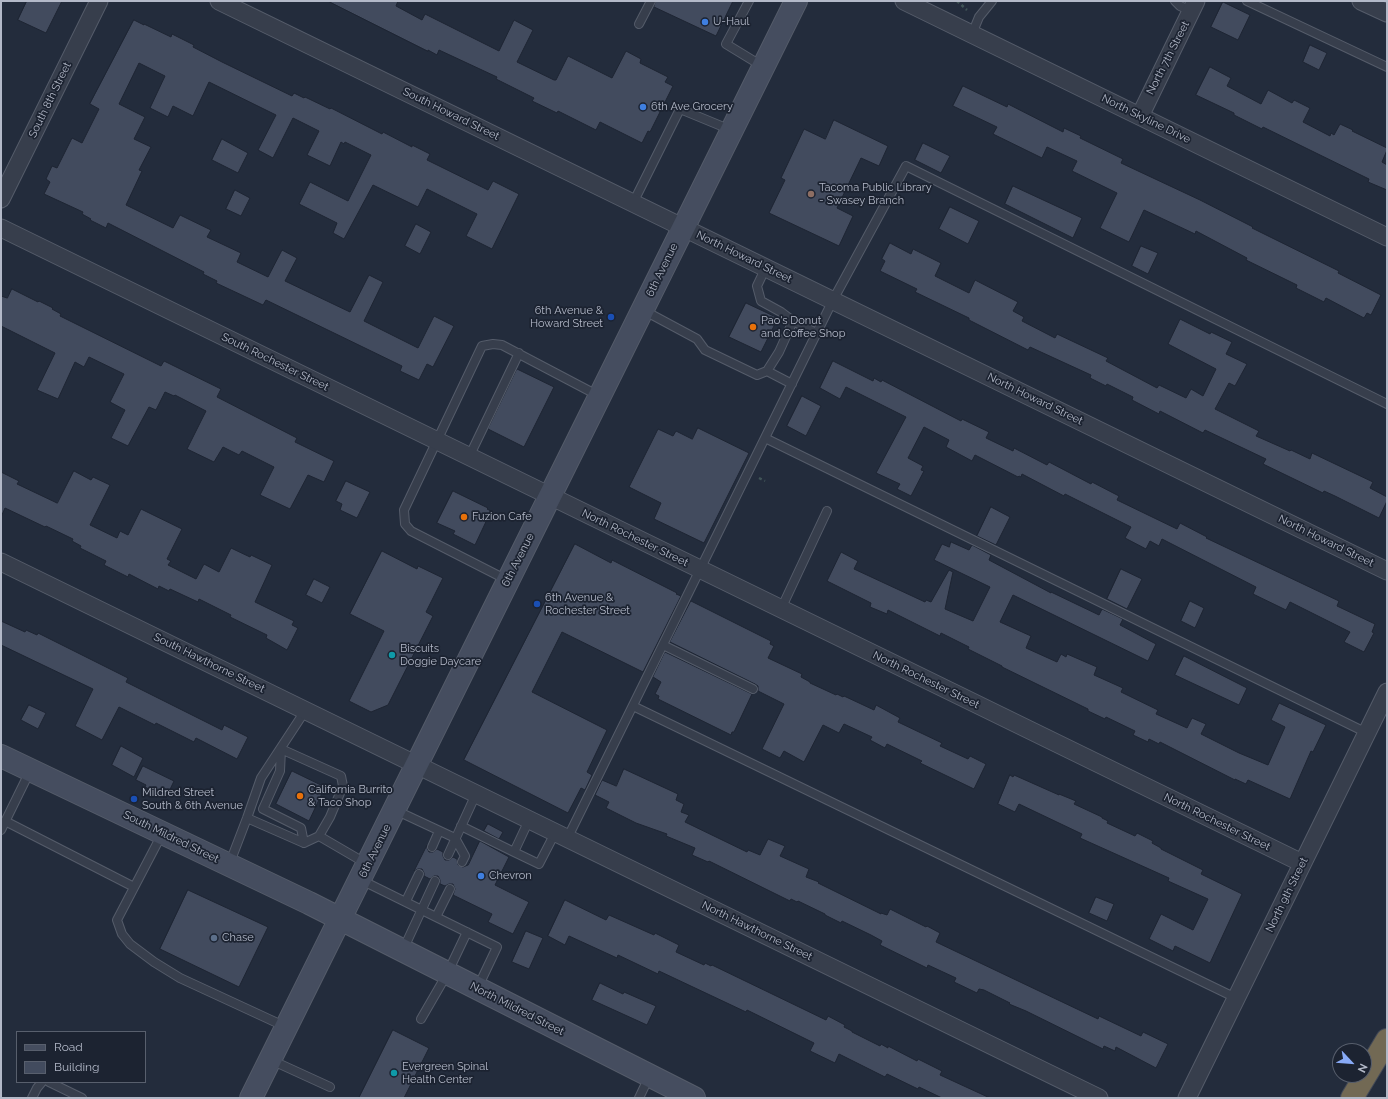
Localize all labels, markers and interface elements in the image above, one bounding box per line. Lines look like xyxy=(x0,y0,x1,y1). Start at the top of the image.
place label: U-Haul xyxy=(713,15,750,29)
marker: U-Haul xyxy=(700,17,710,27)
street label: North 7th Street xyxy=(1144,19,1192,97)
street label: South 8th Street xyxy=(26,60,74,140)
street label: South Howard Street xyxy=(401,85,501,143)
street label: North Skyline Drive xyxy=(1099,92,1193,146)
place label: 6th Ave Grocery xyxy=(651,100,733,114)
marker: 6th Ave Grocery xyxy=(638,102,648,112)
place label: Tacoma Public Library - Swasey Branch xyxy=(819,181,932,207)
marker: Tacoma Public Library - Swasey Branch xyxy=(806,189,816,199)
street label: North Howard Street xyxy=(694,228,794,286)
street label: 6th Avenue xyxy=(643,241,681,299)
place label: 6th Avenue & Howard Street xyxy=(530,304,603,330)
marker: 6th Avenue & Howard Street xyxy=(606,312,616,322)
place label: Pao's Donut and Coffee Shop xyxy=(761,314,845,340)
marker: Pao's Donut and Coffee Shop xyxy=(748,322,758,332)
street label: South Rochester Street xyxy=(219,330,331,394)
street label: North Howard Street xyxy=(985,370,1085,428)
street label: North Rochester Street xyxy=(580,506,690,570)
place label: Fuzion Cafe xyxy=(472,510,532,524)
marker: Fuzion Cafe xyxy=(459,512,469,522)
street label: North Howard Street xyxy=(1276,512,1376,570)
street label: 6th Avenue xyxy=(499,531,537,589)
place label: 6th Avenue & Rochester Street xyxy=(545,591,630,617)
marker: 6th Avenue & Rochester Street xyxy=(532,599,542,609)
street label: South Hawthorne Street xyxy=(151,630,267,696)
place label: Biscuits Doggie Daycare xyxy=(400,642,481,668)
street label: North Rochester Street xyxy=(871,648,981,712)
marker: Biscuits Doggie Daycare xyxy=(387,650,397,660)
place label: California Burrito & Taco Shop xyxy=(308,783,393,809)
place label: Mildred Street South & 6th Avenue xyxy=(142,786,243,812)
street label: North Rochester Street xyxy=(1162,790,1272,854)
marker: California Burrito & Taco Shop xyxy=(295,791,305,801)
marker: Mildred Street South & 6th Avenue xyxy=(129,794,139,804)
street label: South Mildred Street xyxy=(121,808,221,866)
street label: 6th Avenue xyxy=(356,822,394,880)
street label: North 9th Street xyxy=(1263,855,1311,935)
place label: Chevron xyxy=(489,869,532,883)
marker: Chevron xyxy=(476,871,486,881)
street label: North Hawthorne Street xyxy=(700,899,814,963)
place label: Chase xyxy=(222,931,254,945)
marker: Chase xyxy=(209,933,219,943)
street label: North Mildred Street xyxy=(468,980,566,1038)
legend xyxy=(16,1031,146,1083)
text: Road xyxy=(54,1040,83,1054)
north arrow xyxy=(1332,1043,1372,1083)
text: Building xyxy=(54,1060,100,1074)
place label: Evergreen Spinal Health Center xyxy=(402,1060,488,1086)
text: N xyxy=(1355,1061,1370,1075)
marker: Evergreen Spinal Health Center xyxy=(389,1068,399,1078)

